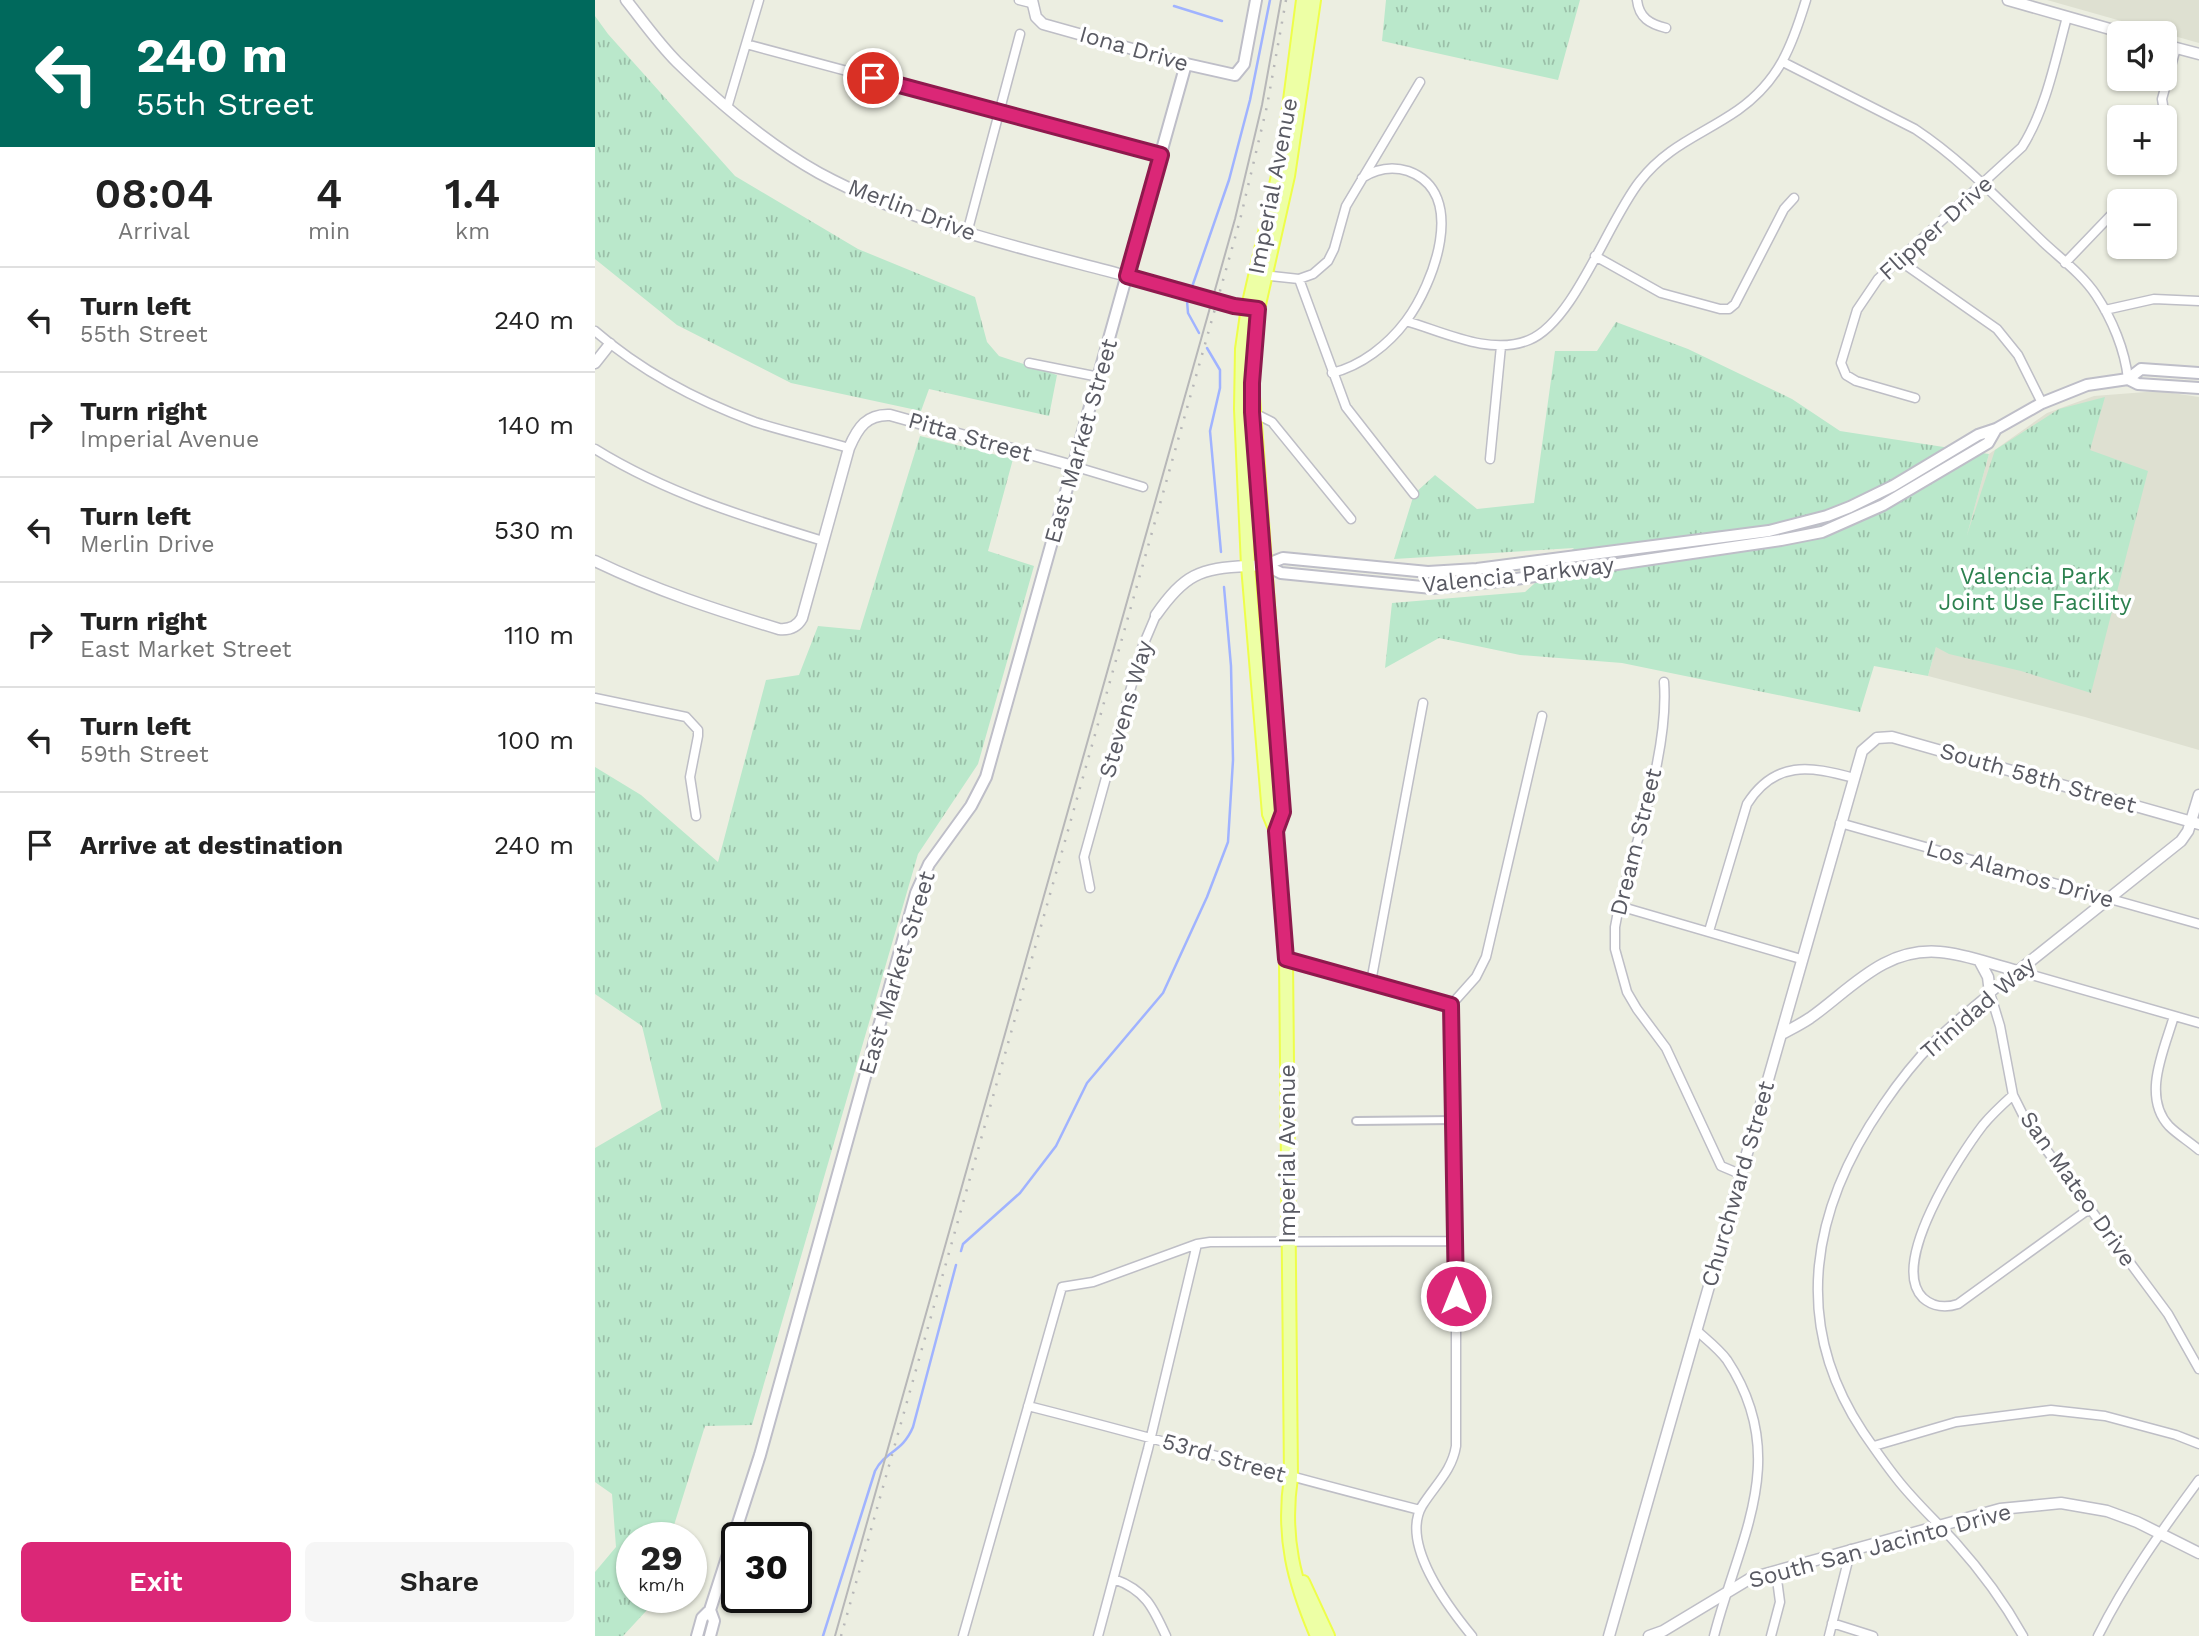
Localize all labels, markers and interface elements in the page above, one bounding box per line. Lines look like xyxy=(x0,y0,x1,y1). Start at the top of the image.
street label: Iona Drive xyxy=(1076,21,1192,77)
map controls xyxy=(2107,21,2177,259)
button: sound xyxy=(2107,21,2177,91)
text: 240 m xyxy=(136,26,288,84)
icon: left xyxy=(21,28,112,119)
pin xyxy=(843,48,903,108)
icon: arrive xyxy=(854,59,892,97)
text: 55th Street xyxy=(136,85,314,123)
street label: Imperial Avenue xyxy=(1243,95,1303,277)
button: + xyxy=(2107,105,2177,175)
text: 08:04 xyxy=(95,169,213,218)
text: 4 xyxy=(316,169,342,218)
text: 1.4 xyxy=(445,169,500,218)
street label: Flipper Drive xyxy=(1874,170,1998,286)
street label: Merlin Drive xyxy=(844,173,980,247)
button: − xyxy=(2107,189,2177,259)
text: Arrival xyxy=(118,218,190,245)
text: min xyxy=(308,218,350,245)
text: km xyxy=(455,218,490,245)
text: Turn left xyxy=(80,291,191,321)
icon: left xyxy=(21,301,59,339)
text: 240 m xyxy=(494,305,574,335)
text: 55th Street xyxy=(80,321,208,348)
street label: East Market Street xyxy=(1039,335,1123,546)
text: Turn right xyxy=(80,396,207,426)
icon: right xyxy=(21,406,59,444)
street label: Pitta Street xyxy=(905,406,1035,468)
text: 140 m xyxy=(498,410,574,440)
text: Imperial Avenue xyxy=(80,426,259,453)
text: Turn left xyxy=(80,501,191,531)
icon: left xyxy=(21,511,59,549)
text: 530 m xyxy=(494,515,574,545)
text: Merlin Drive xyxy=(80,531,215,558)
street label: Valencia Parkway xyxy=(1421,551,1616,599)
park label: Valencia Park Joint Use Facility xyxy=(1938,563,2132,616)
text: Turn right xyxy=(80,606,207,636)
icon: right xyxy=(21,616,59,654)
text: 110 m xyxy=(504,620,574,650)
text: East Market Street xyxy=(80,636,291,663)
street label: Stevens Way xyxy=(1094,637,1159,781)
text: Turn left xyxy=(80,711,191,741)
icon: left xyxy=(21,721,59,759)
text: 100 m xyxy=(498,725,574,755)
street label: South 58th Street xyxy=(1937,737,2140,819)
text: 59th Street xyxy=(80,741,209,768)
street label: Dream Street xyxy=(1605,765,1667,918)
icon: arrive xyxy=(21,826,59,864)
text: Arrive at destination xyxy=(80,830,343,860)
text: 240 m xyxy=(494,830,574,860)
street label: Los Alamos Drive xyxy=(1923,834,2117,914)
street label: East Market Street xyxy=(853,868,941,1078)
street label: Trinidad Way xyxy=(1915,951,2041,1065)
street label: Imperial Avenue xyxy=(1274,1064,1301,1244)
street label: Churchward Street xyxy=(1696,1078,1780,1290)
street label: San Mateo Drive xyxy=(2014,1106,2142,1272)
position arrow xyxy=(1419,1259,1493,1333)
street label: 53rd Street xyxy=(1159,1427,1289,1489)
street label: South San Jacinto Drive xyxy=(1746,1498,2014,1594)
speed limit sign: 30 xyxy=(721,1522,812,1613)
text: 29 xyxy=(640,1537,683,1579)
button: Exit xyxy=(21,1542,291,1622)
button: Share xyxy=(305,1542,574,1622)
text: km/h xyxy=(638,1574,685,1595)

